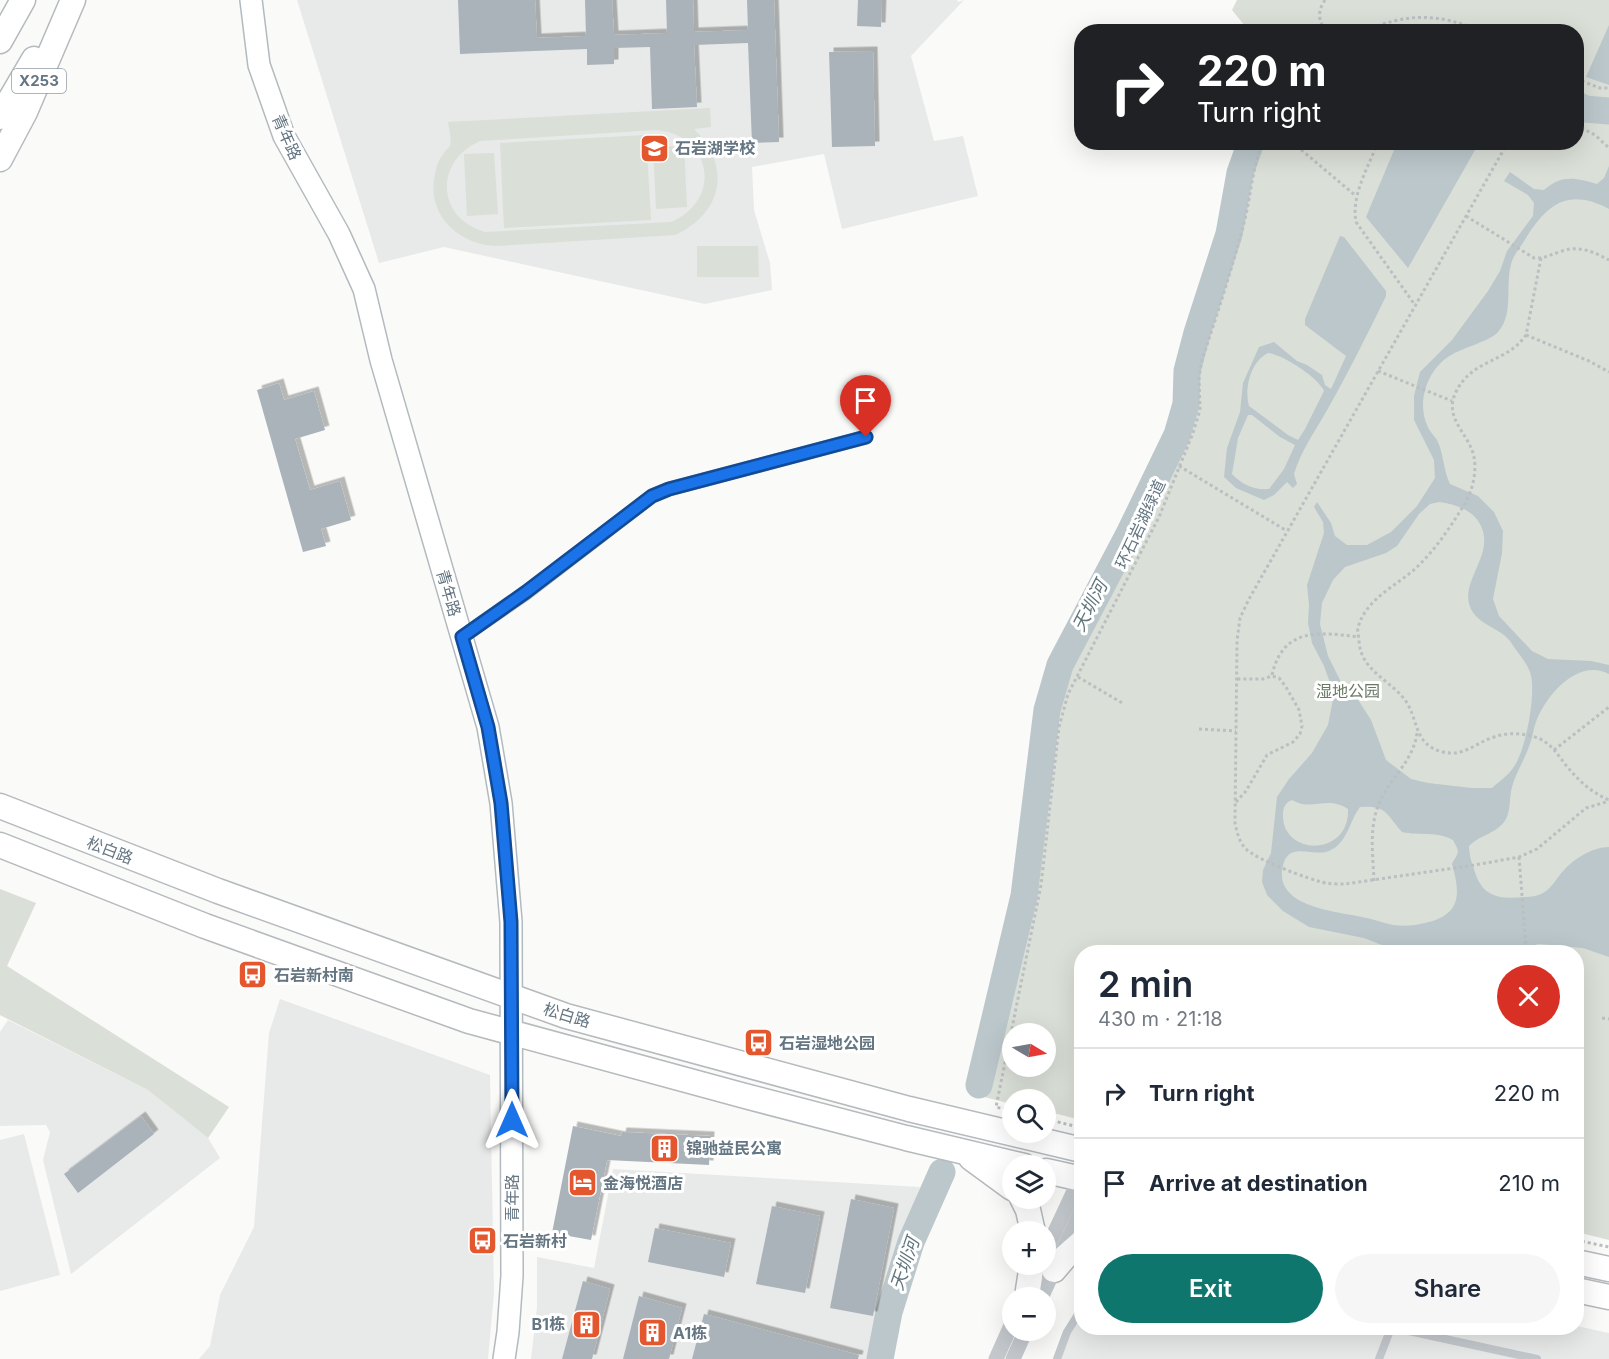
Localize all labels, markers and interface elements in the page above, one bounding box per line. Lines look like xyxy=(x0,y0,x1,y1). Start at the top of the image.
text: 220 m xyxy=(1197,45,1327,96)
icon: right xyxy=(1098,48,1176,126)
road number: X253 xyxy=(12,69,66,93)
text: Turn right xyxy=(1197,96,1321,129)
street label: 青年路 xyxy=(268,111,306,163)
school or university icon: 石岩湖学校 xyxy=(638,132,670,164)
place label: 石岩湖学校 xyxy=(675,138,756,158)
pin xyxy=(840,375,891,437)
icon: arrive xyxy=(849,384,882,417)
street label: 环石岩湖绿道 xyxy=(1111,476,1169,572)
street label: 青年路 xyxy=(433,567,465,619)
water label: 天圳河 xyxy=(1068,574,1113,635)
park label: 湿地公园 xyxy=(1316,681,1380,701)
street label: 松白路 xyxy=(84,832,136,868)
bus stop icon: 石岩新村南 xyxy=(237,959,269,991)
text: 2 min xyxy=(1098,962,1193,1006)
place label: 石岩新村南 xyxy=(274,965,354,985)
button: close xyxy=(1497,965,1560,1028)
street label: 松白路 xyxy=(541,998,593,1032)
text: 430 m · 21:18 xyxy=(1098,1007,1223,1031)
north arrow xyxy=(1002,1023,1056,1077)
map controls xyxy=(1002,1023,1056,1341)
bus stop icon: 石岩湿地公园 xyxy=(742,1027,774,1059)
place label: 石岩湿地公园 xyxy=(779,1033,875,1053)
icon: right xyxy=(1098,1077,1131,1110)
text: Turn right xyxy=(1149,1080,1255,1106)
text: 220 m xyxy=(1494,1080,1560,1106)
position arrow xyxy=(480,1088,544,1152)
button: search xyxy=(1002,1089,1056,1143)
building icon: 锦驰益民公寓 xyxy=(649,1132,681,1164)
place label: 锦驰益民公寓 xyxy=(686,1138,782,1158)
button: layers xyxy=(1002,1155,1056,1209)
hotel icon: 金海悦酒店 xyxy=(566,1167,598,1199)
icon: arrive xyxy=(1098,1167,1131,1200)
text: Arrive at destination xyxy=(1149,1170,1368,1196)
text: 210 m xyxy=(1498,1170,1560,1196)
place label: 金海悦酒店 xyxy=(603,1173,683,1193)
street label: 青年路 xyxy=(502,1174,522,1222)
button: + xyxy=(1002,1221,1056,1275)
bus stop icon: 石岩新村 xyxy=(466,1225,498,1257)
place label: 石岩新村 xyxy=(503,1231,567,1251)
water label: 天圳河 xyxy=(886,1232,924,1293)
button: Exit xyxy=(1098,1254,1323,1323)
button: Share xyxy=(1335,1254,1560,1323)
button: − xyxy=(1002,1287,1056,1341)
building icon: B1栋 xyxy=(570,1308,602,1340)
place label: B1栋 xyxy=(532,1314,565,1334)
building icon: A1栋 xyxy=(636,1317,668,1349)
place label: A1栋 xyxy=(673,1323,707,1343)

